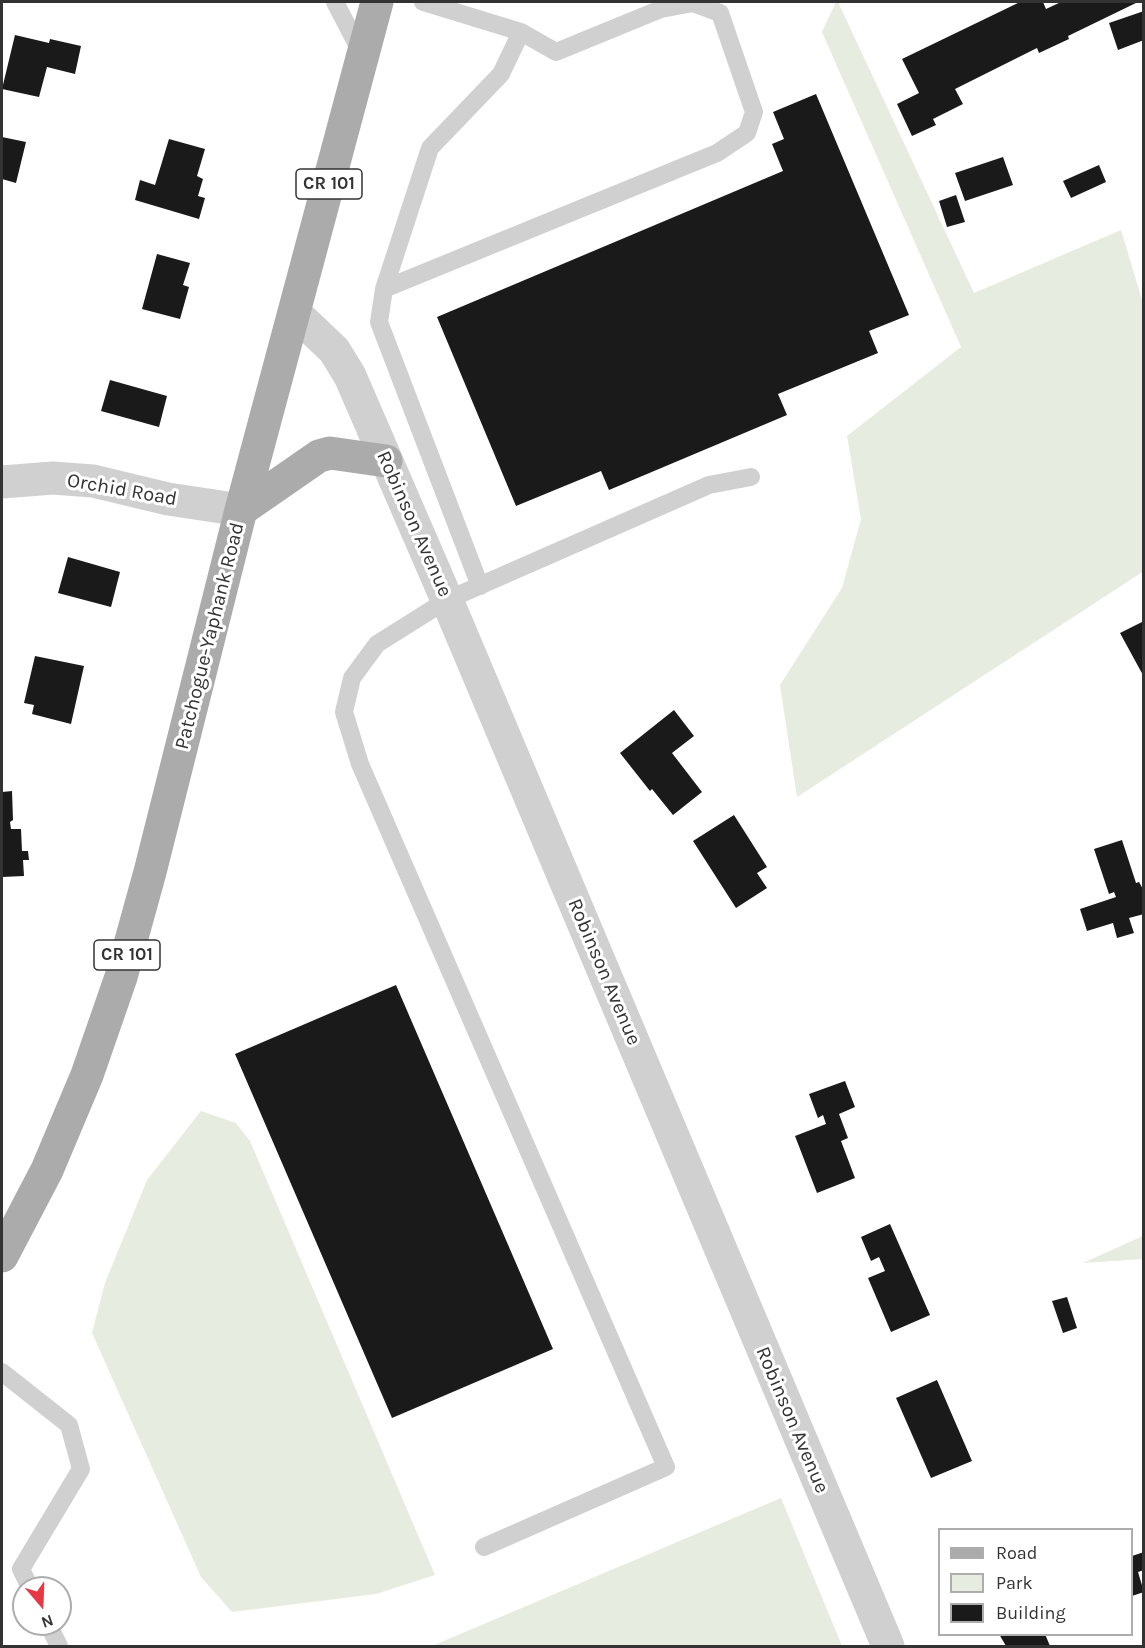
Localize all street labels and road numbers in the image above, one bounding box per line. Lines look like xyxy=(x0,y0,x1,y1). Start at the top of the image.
road number: CR 101 xyxy=(296,169,362,199)
street label: Robinson Avenue xyxy=(371,447,457,601)
street label: Orchid Road xyxy=(65,469,179,511)
street label: Patchogue-Yaphank Road xyxy=(170,520,250,752)
street label: Robinson Avenue xyxy=(562,895,646,1049)
road number: CR 101 xyxy=(94,940,160,970)
street label: Robinson Avenue xyxy=(750,1343,834,1497)

